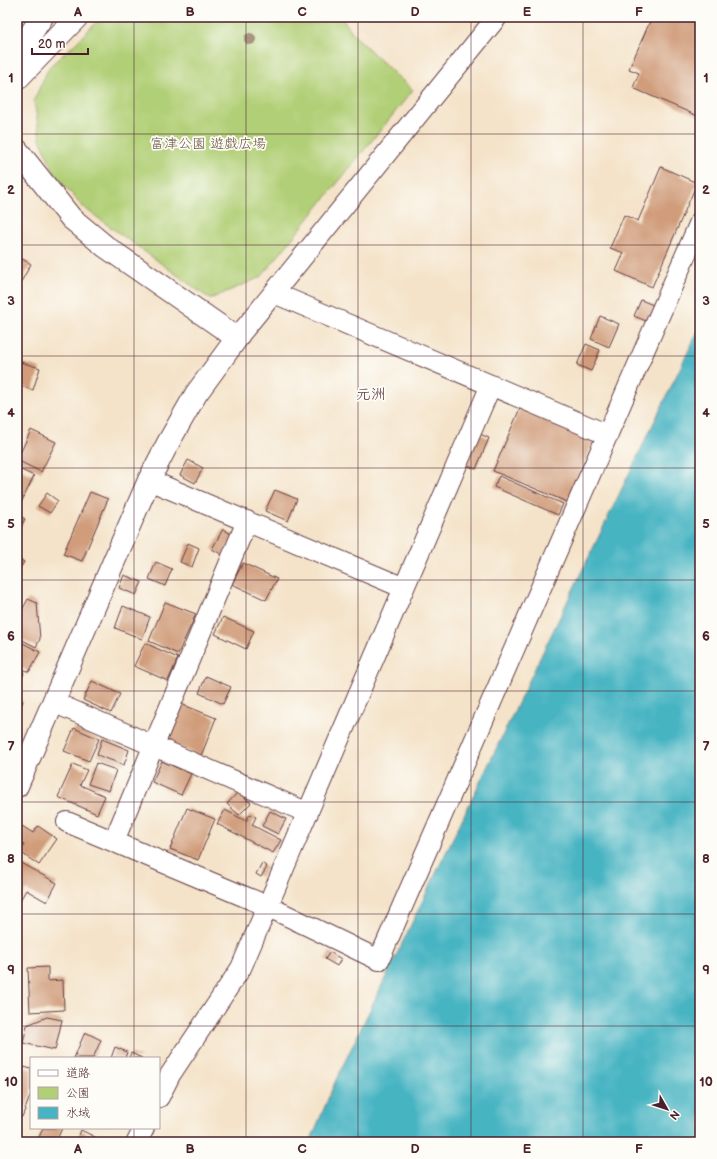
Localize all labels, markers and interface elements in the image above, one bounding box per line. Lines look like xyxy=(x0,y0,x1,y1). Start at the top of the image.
text: A xyxy=(73,4,82,20)
text: B xyxy=(185,4,195,20)
text: C xyxy=(297,4,307,20)
text: D xyxy=(410,4,420,20)
text: E xyxy=(523,4,532,20)
text: F xyxy=(635,4,643,20)
scale bar xyxy=(32,30,88,56)
text: 20 m xyxy=(38,37,65,52)
text: 1 xyxy=(8,70,14,86)
text: 1 xyxy=(703,70,709,86)
park label: 富津公園 遊戯広場 xyxy=(150,135,266,152)
text: 2 xyxy=(7,182,15,198)
text: 2 xyxy=(702,182,710,198)
text: 3 xyxy=(7,293,15,309)
text: 3 xyxy=(702,293,710,309)
district label: 元洲 xyxy=(356,385,386,404)
text: 4 xyxy=(7,405,15,421)
text: 4 xyxy=(702,405,710,421)
text: 5 xyxy=(7,516,15,532)
text: 5 xyxy=(702,516,710,532)
text: 6 xyxy=(7,628,15,644)
text: 6 xyxy=(702,628,710,644)
text: 7 xyxy=(7,739,15,755)
text: 7 xyxy=(702,739,710,755)
text: 8 xyxy=(7,851,15,867)
text: 8 xyxy=(702,851,710,867)
text: 9 xyxy=(7,962,15,978)
text: 9 xyxy=(702,962,710,978)
legend xyxy=(30,1057,160,1129)
text: 道路 xyxy=(66,1066,90,1081)
text: 10 xyxy=(4,1074,18,1090)
text: 10 xyxy=(699,1074,713,1090)
text: 公園 xyxy=(66,1086,90,1101)
north arrow xyxy=(647,1089,687,1129)
text: 水域 xyxy=(66,1106,90,1121)
text: N xyxy=(667,1108,682,1122)
text: A xyxy=(73,1141,82,1157)
text: B xyxy=(185,1141,195,1157)
text: C xyxy=(297,1141,307,1157)
text: D xyxy=(410,1141,420,1157)
text: E xyxy=(523,1141,532,1157)
text: F xyxy=(635,1141,643,1157)

